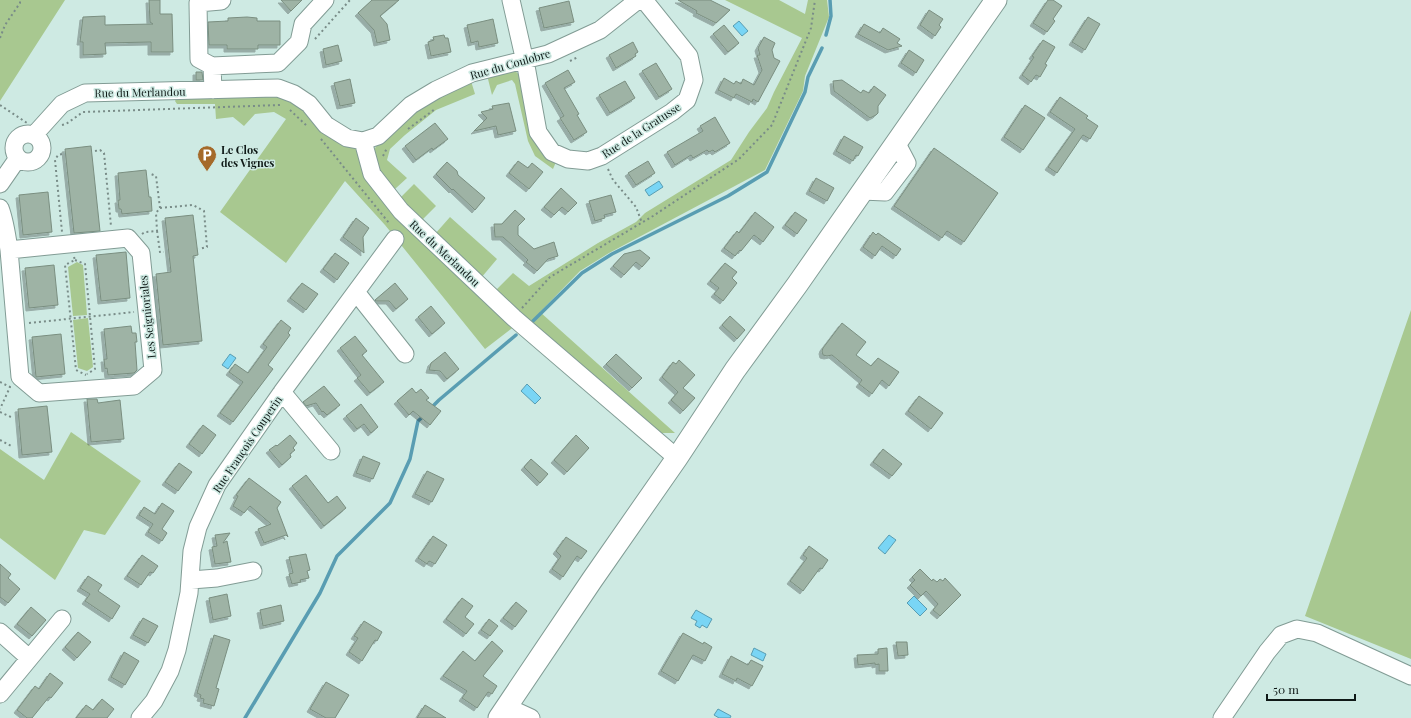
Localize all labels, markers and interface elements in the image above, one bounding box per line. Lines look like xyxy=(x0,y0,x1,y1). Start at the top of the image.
street label: Rue du Coulobre xyxy=(468,45,552,83)
street label: Rue du Merlandou xyxy=(94,84,186,100)
street label: Rue de la Gratusse xyxy=(599,99,684,161)
place label: Le Clos des Vignes xyxy=(221,142,274,170)
parking icon: Le Clos des Vignes xyxy=(196,144,218,172)
street label: Rue du Merlandou xyxy=(407,216,484,290)
street label: Les Seignioriales xyxy=(135,275,159,359)
street label: Rue François Couperin xyxy=(209,392,285,495)
scale bar xyxy=(1267,676,1355,702)
text: 50 m xyxy=(1273,681,1299,697)

